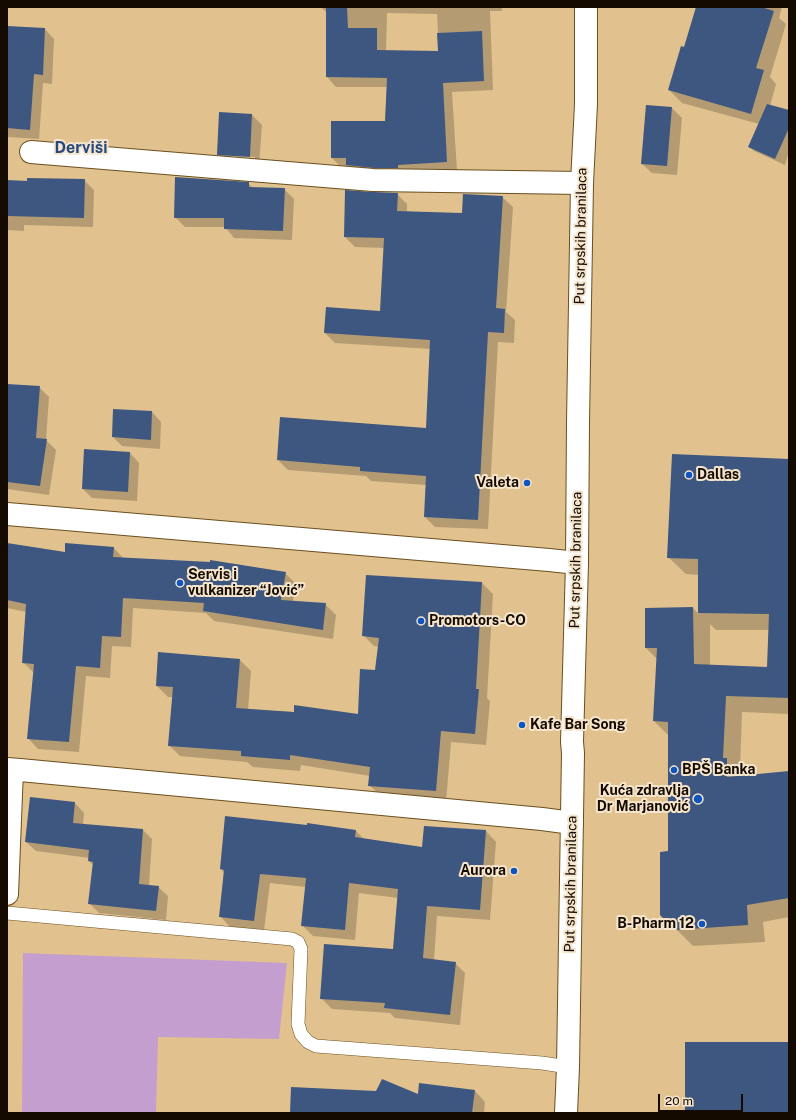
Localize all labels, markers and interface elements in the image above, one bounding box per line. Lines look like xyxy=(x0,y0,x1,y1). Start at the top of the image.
district label: Derviši xyxy=(55,138,107,158)
street label: Put srpskih branilaca xyxy=(571,167,591,305)
place label: Dallas xyxy=(697,467,739,483)
marker: Dallas xyxy=(684,470,694,480)
place label: Valeta xyxy=(476,475,519,491)
marker: Valeta xyxy=(522,478,532,488)
street label: Put srpskih branilaca xyxy=(566,491,586,629)
place label: Servis i vulkanizer “Jović” xyxy=(188,567,304,600)
marker: Servis i vulkanizer “Jović” xyxy=(175,578,185,588)
place label: Promotors-CO xyxy=(429,613,526,629)
marker: Promotors-CO xyxy=(416,616,426,626)
place label: Kafe Bar Song xyxy=(530,717,626,733)
marker: Kafe Bar Song xyxy=(517,720,527,730)
place label: BPŠ Banka xyxy=(682,762,755,778)
marker: BPŠ Banka xyxy=(669,765,679,775)
place label: Kuća zdravlja Dr Marjanović xyxy=(597,783,689,816)
marker: Kuća zdravlja Dr Marjanović xyxy=(692,793,704,805)
street label: Put srpskih branilaca xyxy=(561,815,581,953)
place label: Aurora xyxy=(460,863,506,879)
marker: Aurora xyxy=(509,866,519,876)
place label: B-Pharm 12 xyxy=(617,916,694,932)
marker: B-Pharm 12 xyxy=(697,919,707,929)
scale bar xyxy=(660,1086,745,1112)
text: 20 m xyxy=(665,1094,693,1108)

